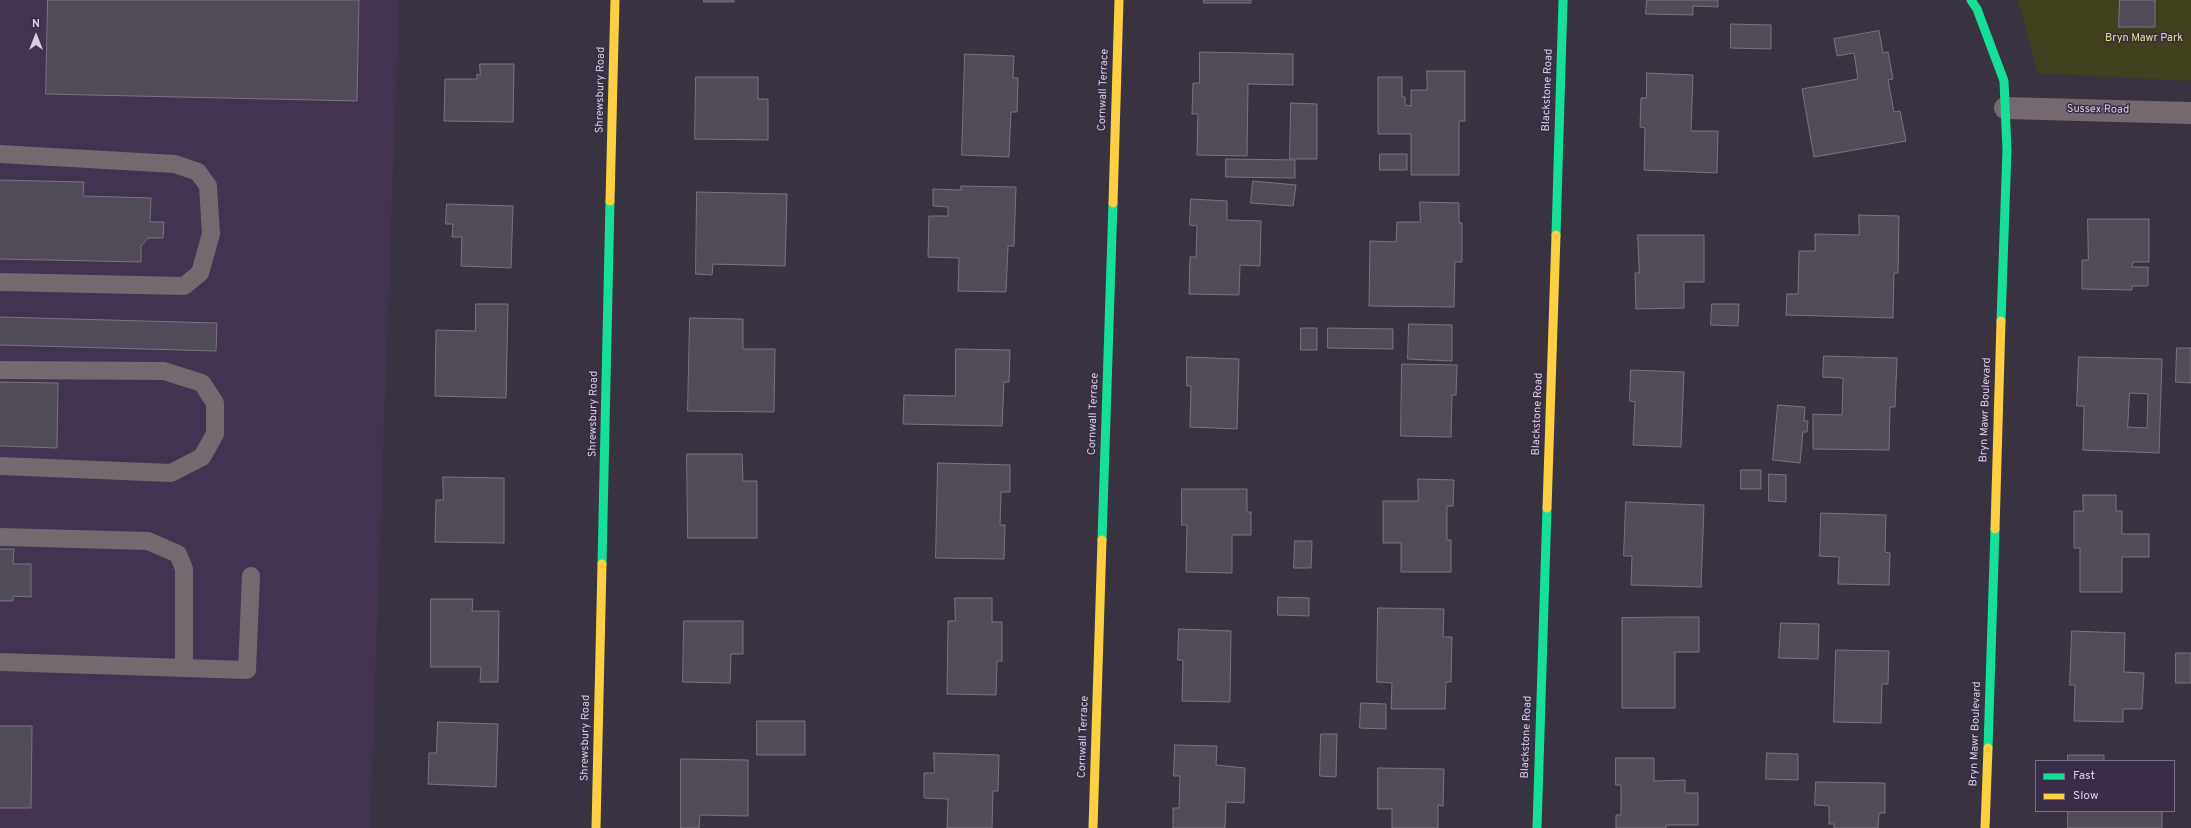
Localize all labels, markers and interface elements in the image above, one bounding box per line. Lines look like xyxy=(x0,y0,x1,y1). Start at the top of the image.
north arrow xyxy=(16,16,56,56)
text: N xyxy=(32,17,40,31)
park label: Bryn Mawr Park xyxy=(2105,32,2183,46)
street label: Shrewsbury Road xyxy=(594,47,608,133)
street label: Cornwall Terrace xyxy=(1096,48,1112,132)
street label: Blackstone Road xyxy=(1540,48,1556,132)
street label: Sussex Road xyxy=(2067,103,2129,117)
street label: Bryn Mawr Boulevard xyxy=(1978,357,1994,463)
street label: Shrewsbury Road xyxy=(587,371,601,457)
street label: Cornwall Terrace xyxy=(1086,372,1102,456)
street label: Blackstone Road xyxy=(1530,372,1546,456)
street label: Bryn Mawr Boulevard xyxy=(1968,681,1984,787)
street label: Shrewsbury Road xyxy=(579,695,593,781)
street label: Cornwall Terrace xyxy=(1076,695,1092,779)
street label: Blackstone Road xyxy=(1519,695,1535,779)
legend xyxy=(2035,760,2175,812)
text: Fast xyxy=(2073,768,2095,784)
text: Slow xyxy=(2073,788,2099,804)

